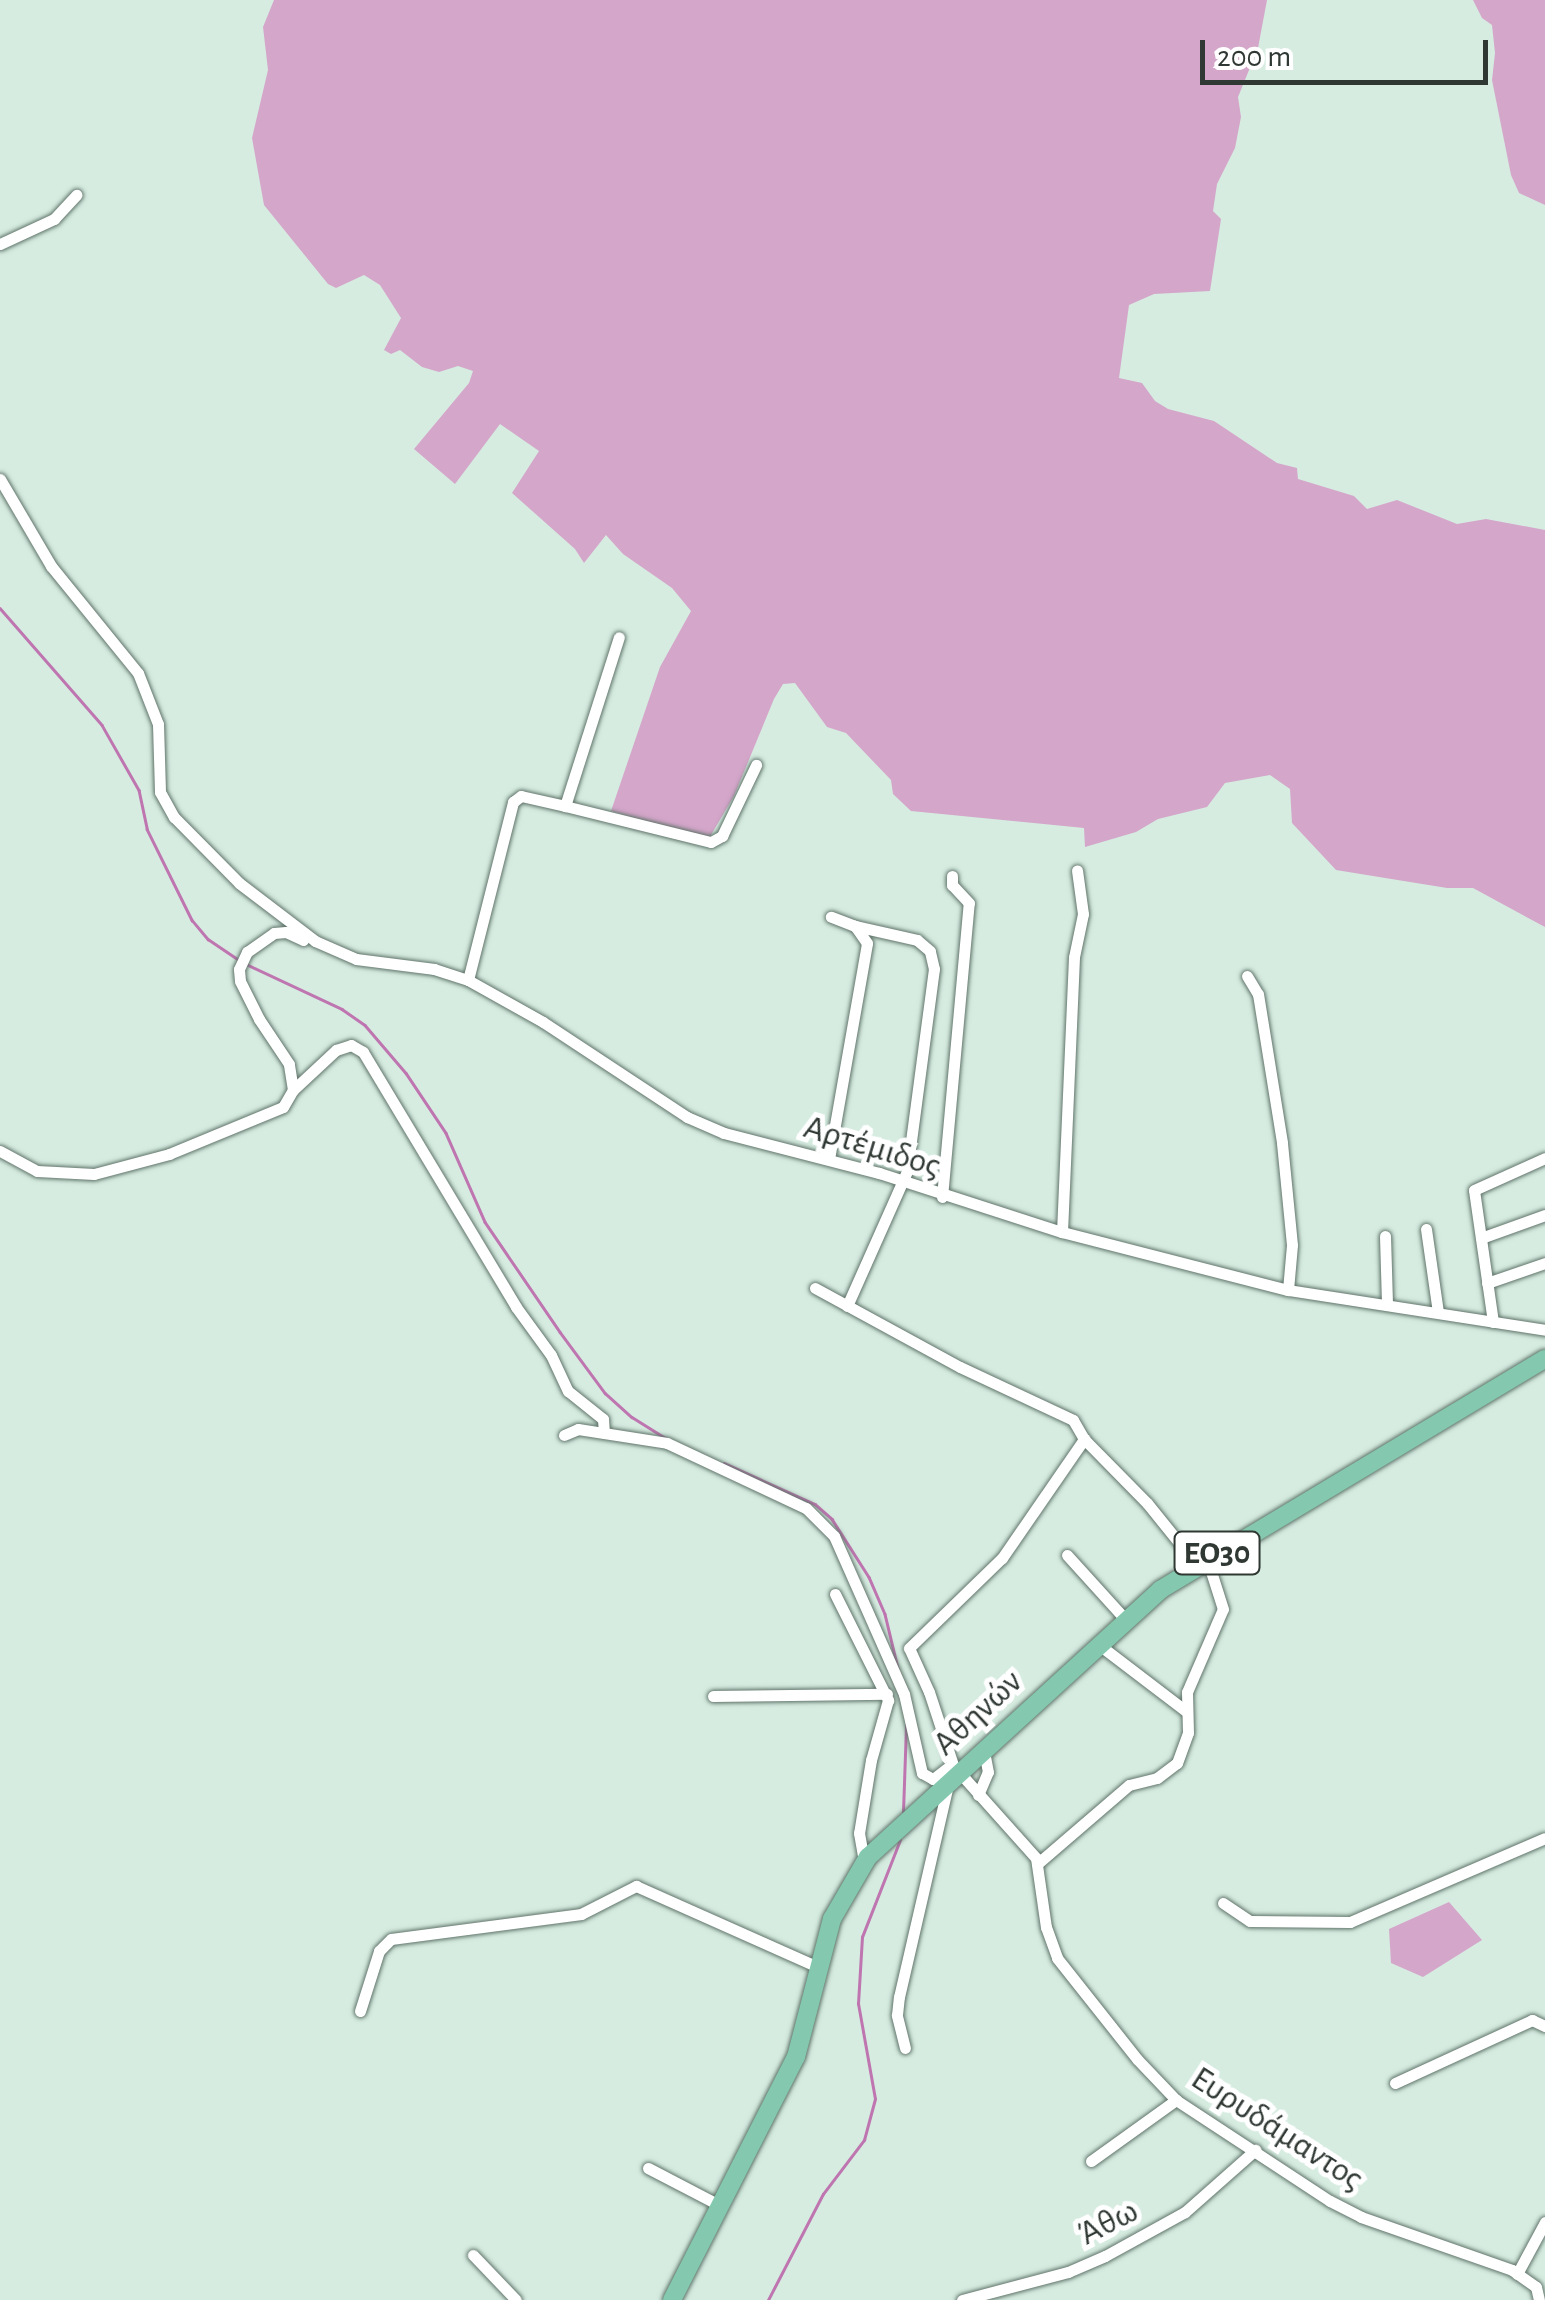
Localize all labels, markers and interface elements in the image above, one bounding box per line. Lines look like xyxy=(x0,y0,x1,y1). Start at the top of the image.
scale bar xyxy=(1205,20,1492,82)
text: 200 m xyxy=(1217,42,1291,72)
street label: Αρτέμιδος xyxy=(799,1106,945,1188)
road number: ΕΟ30 xyxy=(1172,1526,1262,1580)
street label: Αθηνών xyxy=(924,1661,1032,1765)
street label: Ευρυδάμαντος xyxy=(1183,2058,1371,2200)
street label: Άθω xyxy=(1071,2190,1145,2256)

